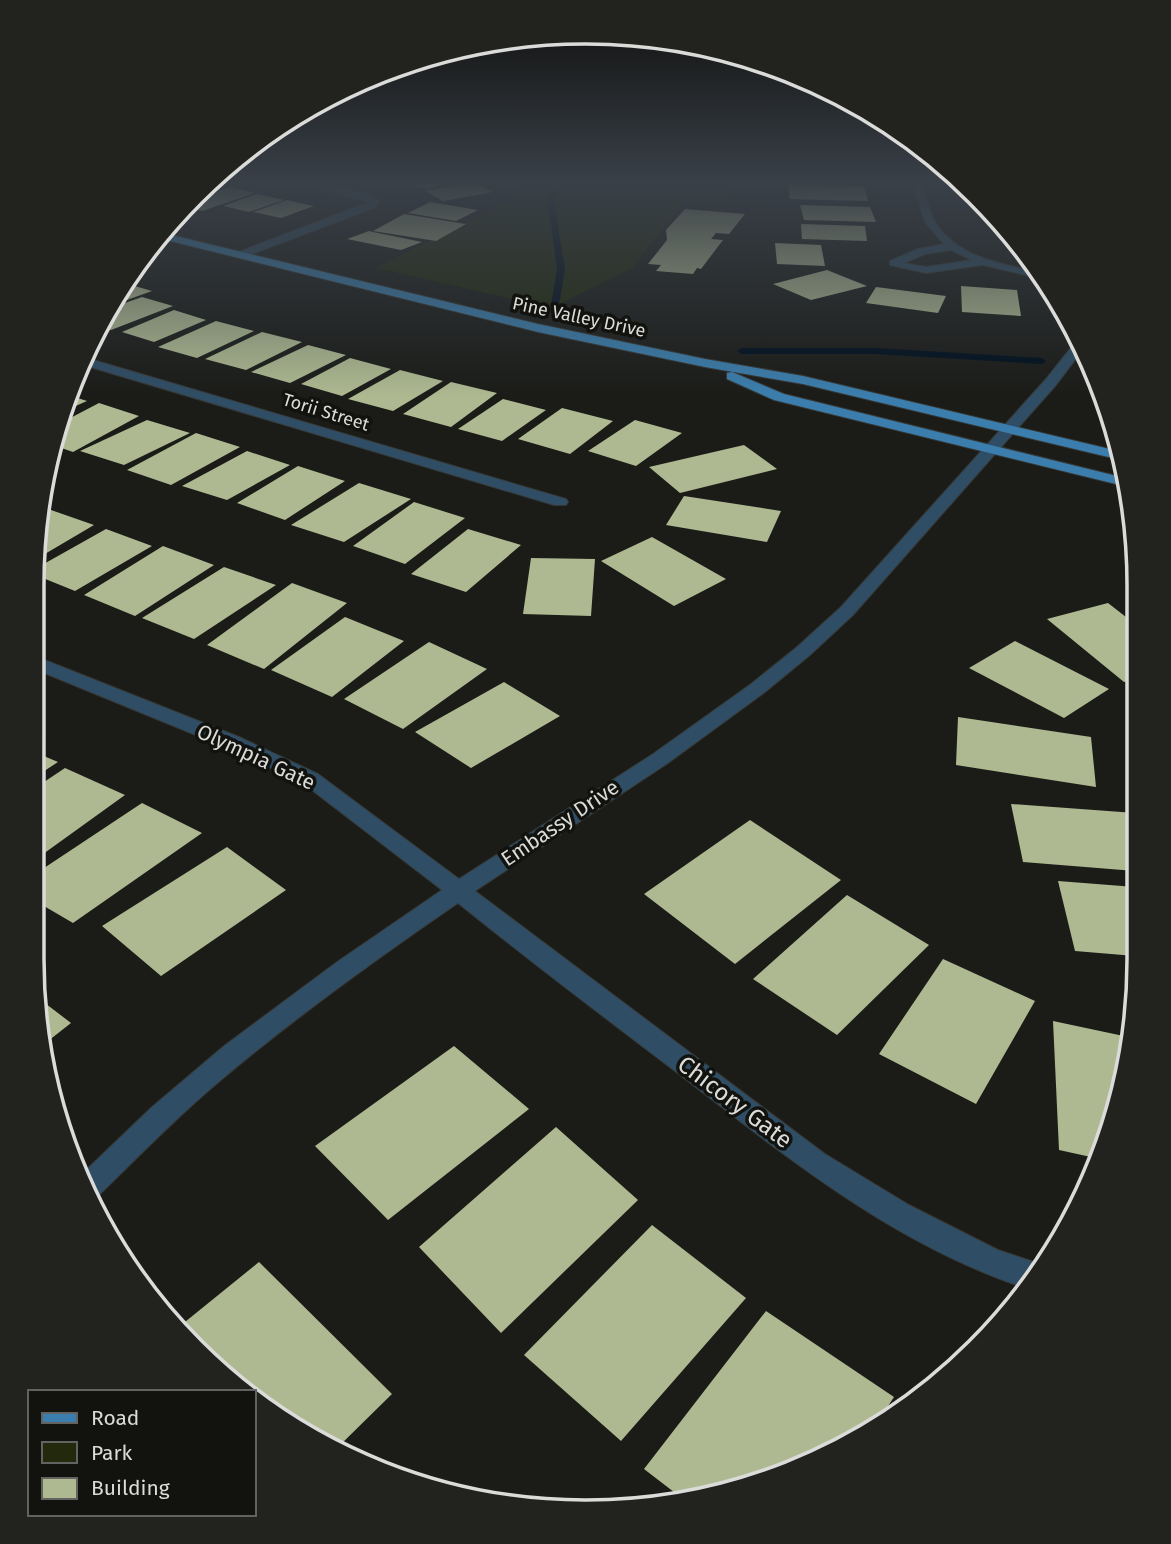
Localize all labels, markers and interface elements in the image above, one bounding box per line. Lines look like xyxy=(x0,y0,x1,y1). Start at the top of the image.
street label: Pine Valley Drive xyxy=(510,292,648,342)
street label: Torii Street xyxy=(280,388,372,436)
street label: Olympia Gate xyxy=(193,718,319,796)
street label: Embassy Drive xyxy=(496,774,624,872)
street label: Chicory Gate xyxy=(672,1050,798,1154)
legend xyxy=(28,1390,256,1516)
text: Road xyxy=(91,1405,139,1431)
text: Park xyxy=(91,1440,133,1466)
text: Building xyxy=(91,1475,170,1501)

